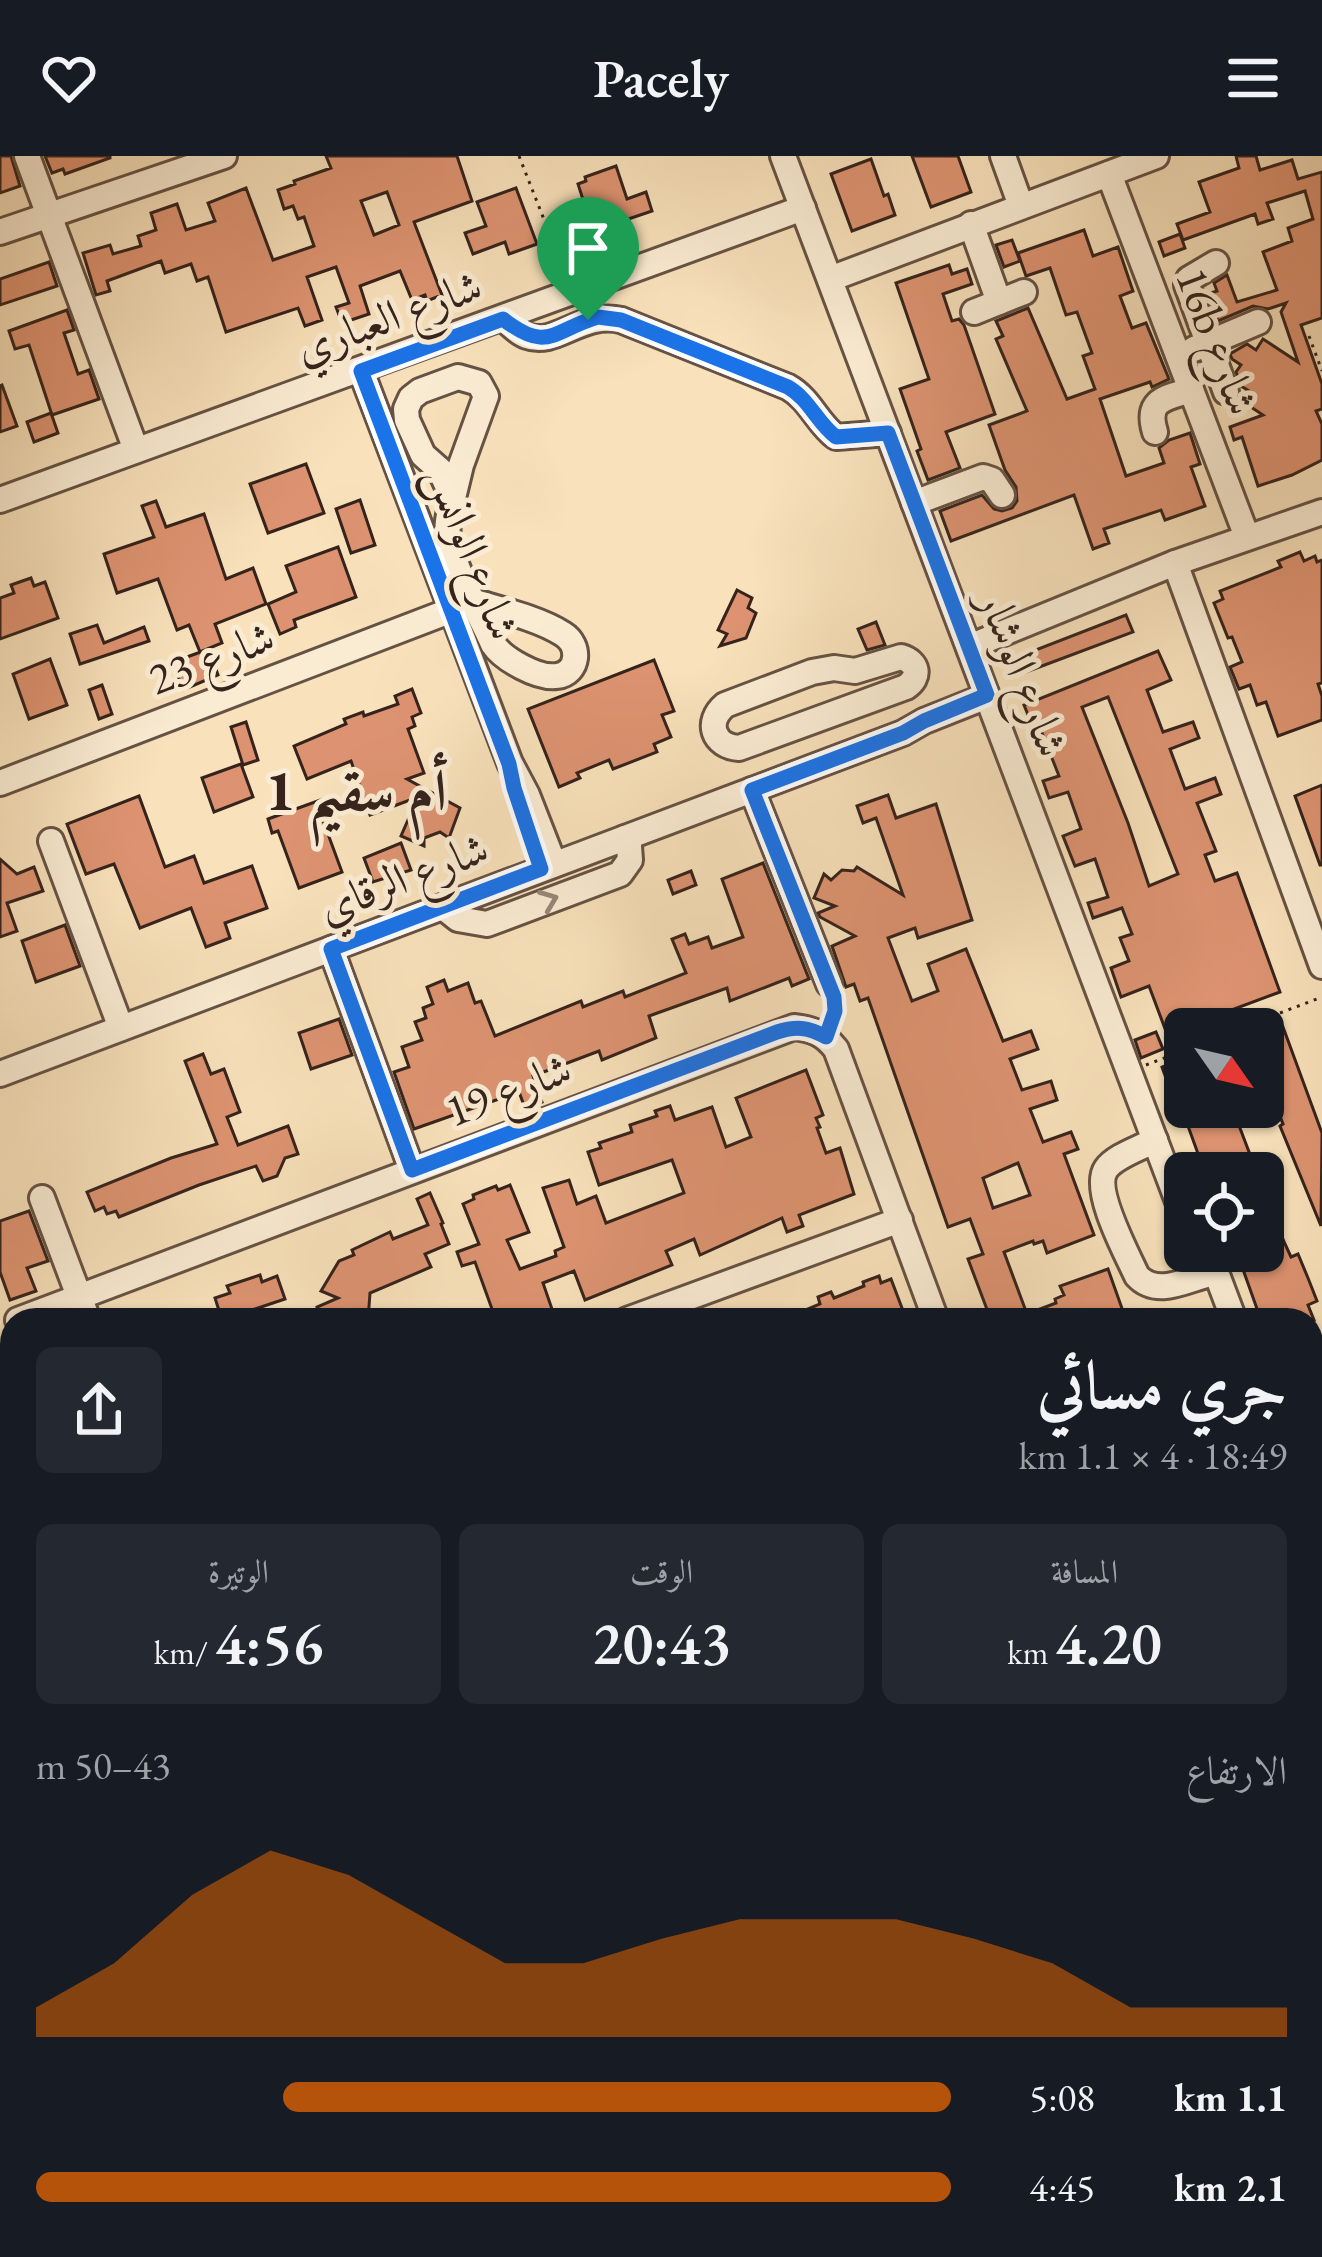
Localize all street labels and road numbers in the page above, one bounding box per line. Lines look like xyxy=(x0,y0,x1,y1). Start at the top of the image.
street label: شارع العباري xyxy=(287,255,493,385)
street label: 16b شارع xyxy=(1155,259,1273,426)
street label: شارع الوانس xyxy=(406,456,534,651)
street label: شارع الوشار xyxy=(956,578,1082,768)
street label: شارع 23 xyxy=(140,607,285,716)
street label: شارع الرقاي xyxy=(310,818,500,944)
street label: شارع 19 xyxy=(437,1039,582,1148)

